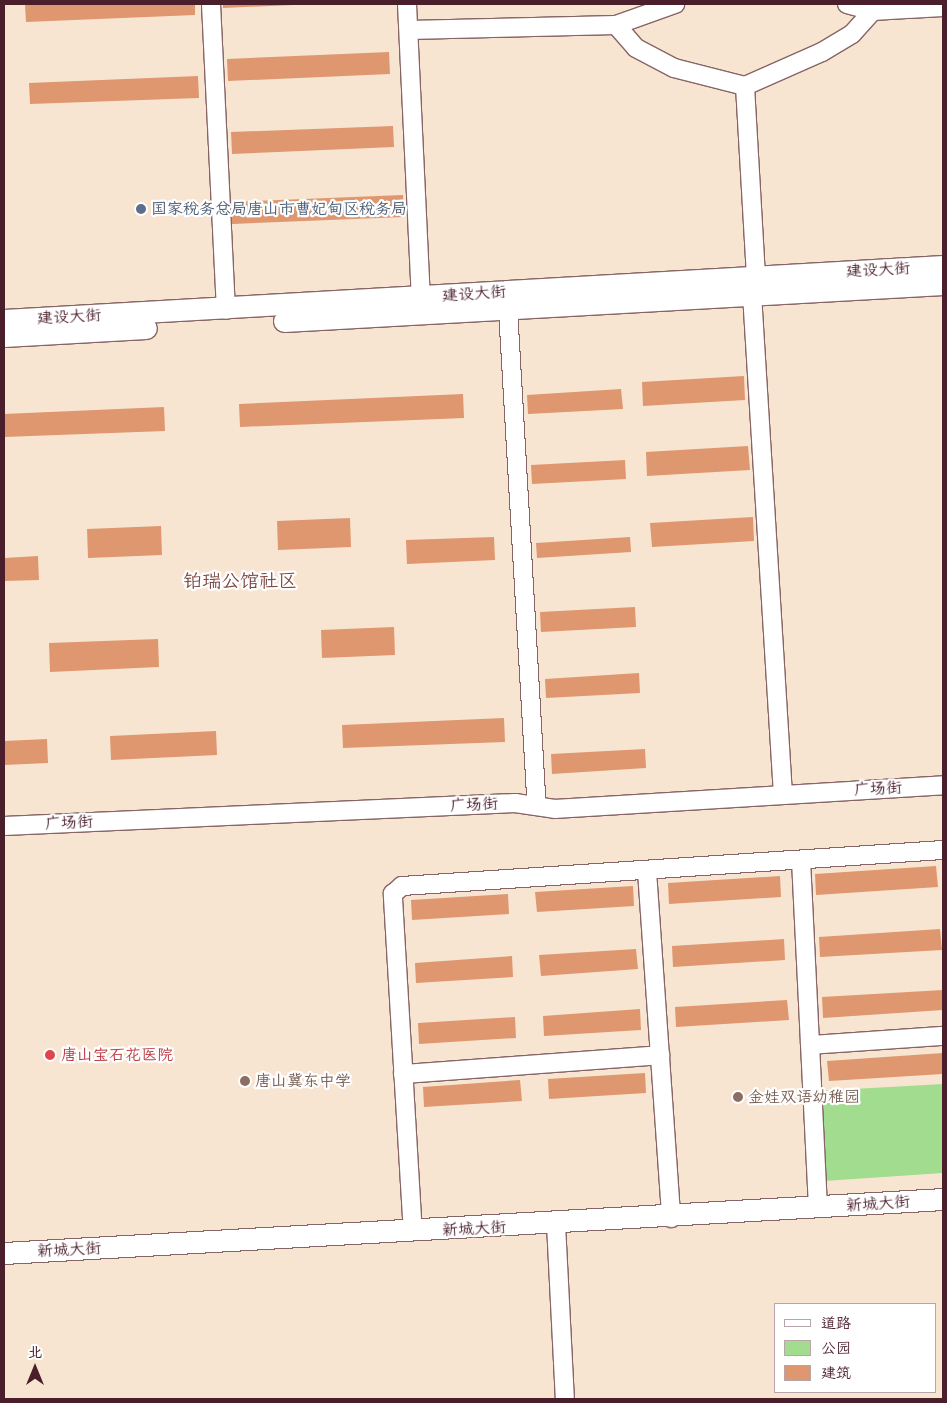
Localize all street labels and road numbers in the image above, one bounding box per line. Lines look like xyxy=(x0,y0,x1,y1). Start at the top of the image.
street label: 建设大街 xyxy=(846,259,910,281)
street label: 建设大街 xyxy=(441,282,507,306)
street label: 建设大街 xyxy=(37,306,101,328)
street label: 广场街 xyxy=(854,778,902,800)
street label: 广场街 xyxy=(450,794,498,816)
street label: 广场街 xyxy=(45,812,93,834)
street label: 新城大街 xyxy=(845,1192,911,1216)
street label: 新城大街 xyxy=(442,1218,506,1240)
street label: 新城大街 xyxy=(37,1239,101,1261)

